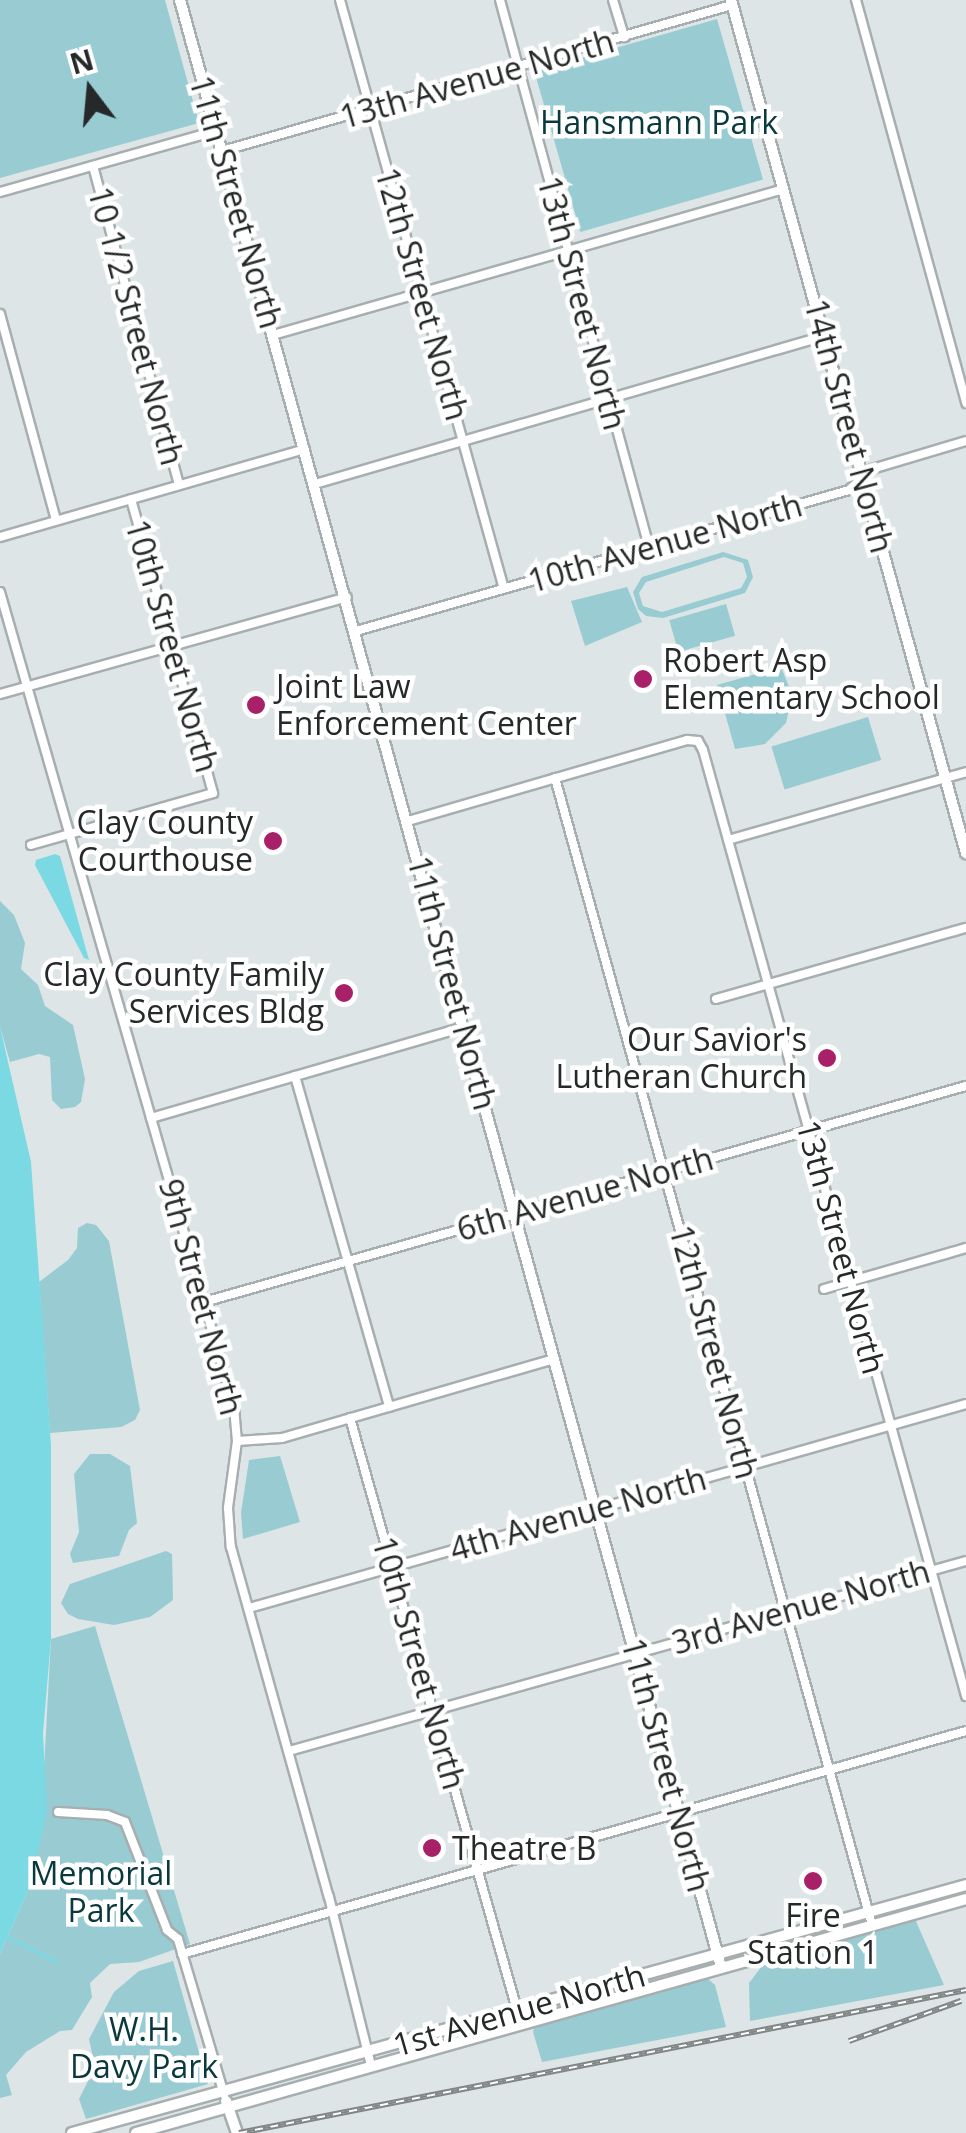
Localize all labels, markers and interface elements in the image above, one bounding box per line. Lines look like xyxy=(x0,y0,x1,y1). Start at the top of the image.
street label: 13th Avenue North xyxy=(336,22,618,136)
north arrow xyxy=(40,40,140,140)
text: N xyxy=(66,40,98,83)
street label: 11th Street North xyxy=(182,71,290,333)
park label: Hansmann Park xyxy=(540,103,778,141)
street label: 12th Street North xyxy=(368,163,476,425)
street label: 13th Street North xyxy=(530,172,634,434)
street label: 10 1/2 Street North xyxy=(80,183,192,469)
street label: 14th Street North xyxy=(797,295,901,557)
street label: 10th Avenue North xyxy=(524,486,806,600)
street label: 10th Street North xyxy=(118,515,226,777)
place label: Robert Asp Elementary School xyxy=(663,642,940,717)
place label: Joint Law Enforcement Center xyxy=(276,668,577,743)
marker: Robert Asp Elementary School xyxy=(632,668,654,690)
marker: Joint Law Enforcement Center xyxy=(245,694,267,716)
place label: Clay County Courthouse xyxy=(77,804,253,879)
marker: Clay County Courthouse xyxy=(262,830,284,852)
street label: 11th Street North xyxy=(400,852,504,1114)
place label: Clay County Family Services Bldg xyxy=(43,956,324,1031)
marker: Clay County Family Services Bldg xyxy=(333,982,355,1004)
place label: Our Savior's Lutheran Church xyxy=(555,1021,807,1096)
marker: Our Savior's Lutheran Church xyxy=(816,1047,838,1069)
street label: 13th Street North xyxy=(789,1116,893,1378)
street label: 6th Avenue North xyxy=(452,1139,718,1249)
street label: 9th Street North xyxy=(151,1175,251,1419)
street label: 12th Street North xyxy=(662,1221,766,1483)
street label: 4th Avenue North xyxy=(445,1459,711,1569)
street label: 10th Street North xyxy=(365,1532,473,1794)
street label: 3rd Avenue North xyxy=(668,1552,934,1662)
street label: 11th Street North xyxy=(614,1634,718,1896)
place label: Theatre B xyxy=(452,1829,596,1867)
marker: Theatre B xyxy=(421,1837,443,1859)
park label: Memorial Park xyxy=(30,1855,172,1930)
marker: Fire Station 1 xyxy=(802,1870,824,1892)
place label: Fire Station 1 xyxy=(747,1897,879,1972)
street label: 1st Avenue North xyxy=(389,1956,649,2064)
park label: W.H. Davy Park xyxy=(70,2011,218,2086)

